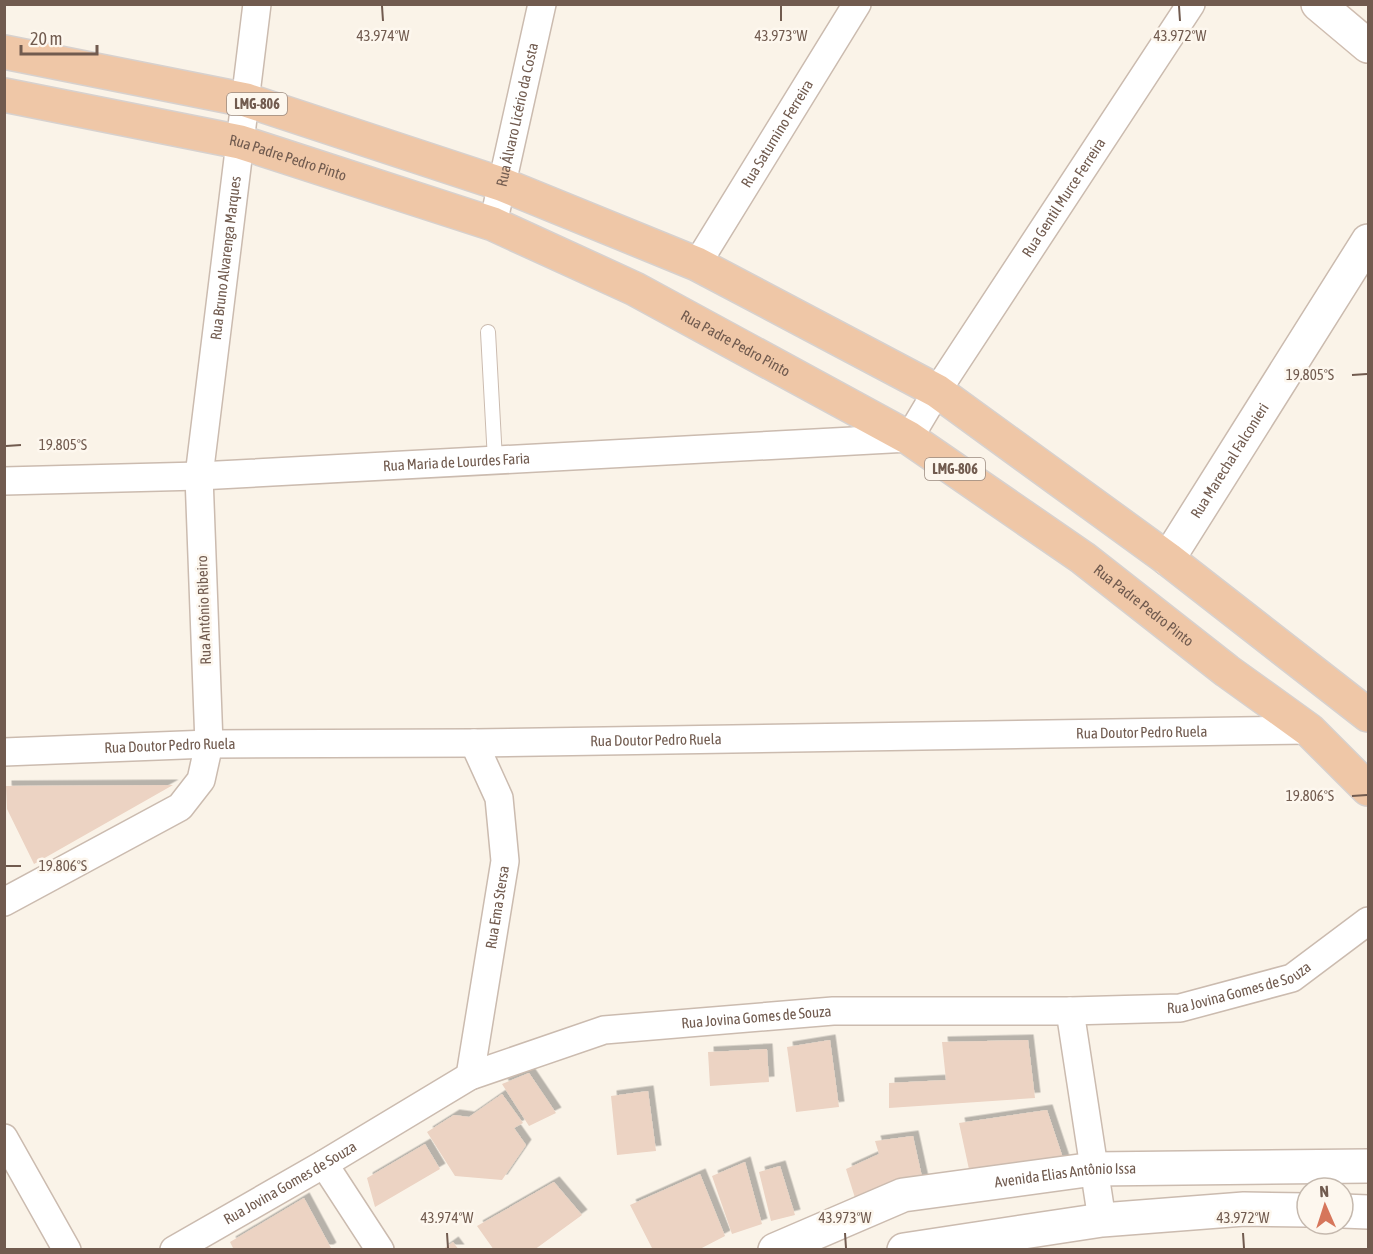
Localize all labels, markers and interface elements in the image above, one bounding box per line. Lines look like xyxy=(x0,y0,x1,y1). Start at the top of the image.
scale bar xyxy=(21,18,98,56)
text: 43.974°W xyxy=(357,27,410,44)
text: 43.973°W xyxy=(755,27,808,44)
text: 43.972°W xyxy=(1154,27,1207,44)
text: 20 m xyxy=(30,28,62,49)
street label: Rua Álvaro Licério da Costa xyxy=(493,41,541,188)
street label: Rua Saturnino Ferreira xyxy=(737,77,816,190)
road number: LMG-806 xyxy=(227,93,287,115)
street label: Rua Padre Pedro Pinto xyxy=(228,131,349,184)
street label: Rua Gentil Murce Ferreira xyxy=(1018,135,1109,260)
street label: Rua Bruno Alvarenga Marques xyxy=(207,175,244,341)
street label: Rua Padre Pedro Pinto xyxy=(678,307,793,380)
text: 19.805°S xyxy=(1286,366,1334,383)
street label: Rua Marechal Falconieri xyxy=(1187,400,1272,521)
text: 19.805°S xyxy=(39,436,87,453)
street label: Rua Maria de Lourdes Faria xyxy=(383,449,531,474)
road number: LMG-806 xyxy=(925,458,985,480)
street label: Rua Antônio Ribeiro xyxy=(193,555,214,665)
street label: Rua Padre Pedro Pinto xyxy=(1091,561,1197,649)
street label: Rua Doutor Pedro Ruela xyxy=(1076,723,1208,742)
street label: Rua Doutor Pedro Ruela xyxy=(590,730,722,749)
street label: Rua Doutor Pedro Ruela xyxy=(104,735,236,756)
text: 19.806°S xyxy=(1286,787,1334,804)
text: 19.806°S xyxy=(39,857,87,874)
street label: Rua Ema Stersa xyxy=(482,864,512,950)
street label: Rua Jovina Gomes de Souza xyxy=(1167,958,1314,1016)
street label: Rua Jovina Gomes de Souza xyxy=(681,1002,832,1032)
street label: Rua Jovina Gomes de Souza xyxy=(220,1138,359,1228)
street label: Avenida Elias Antônio Issa xyxy=(993,1160,1136,1190)
north arrow xyxy=(1295,1176,1355,1236)
text: N xyxy=(1319,1182,1329,1200)
text: 43.974°W xyxy=(421,1209,474,1226)
text: 43.973°W xyxy=(819,1209,872,1226)
text: 43.972°W xyxy=(1217,1209,1270,1226)

